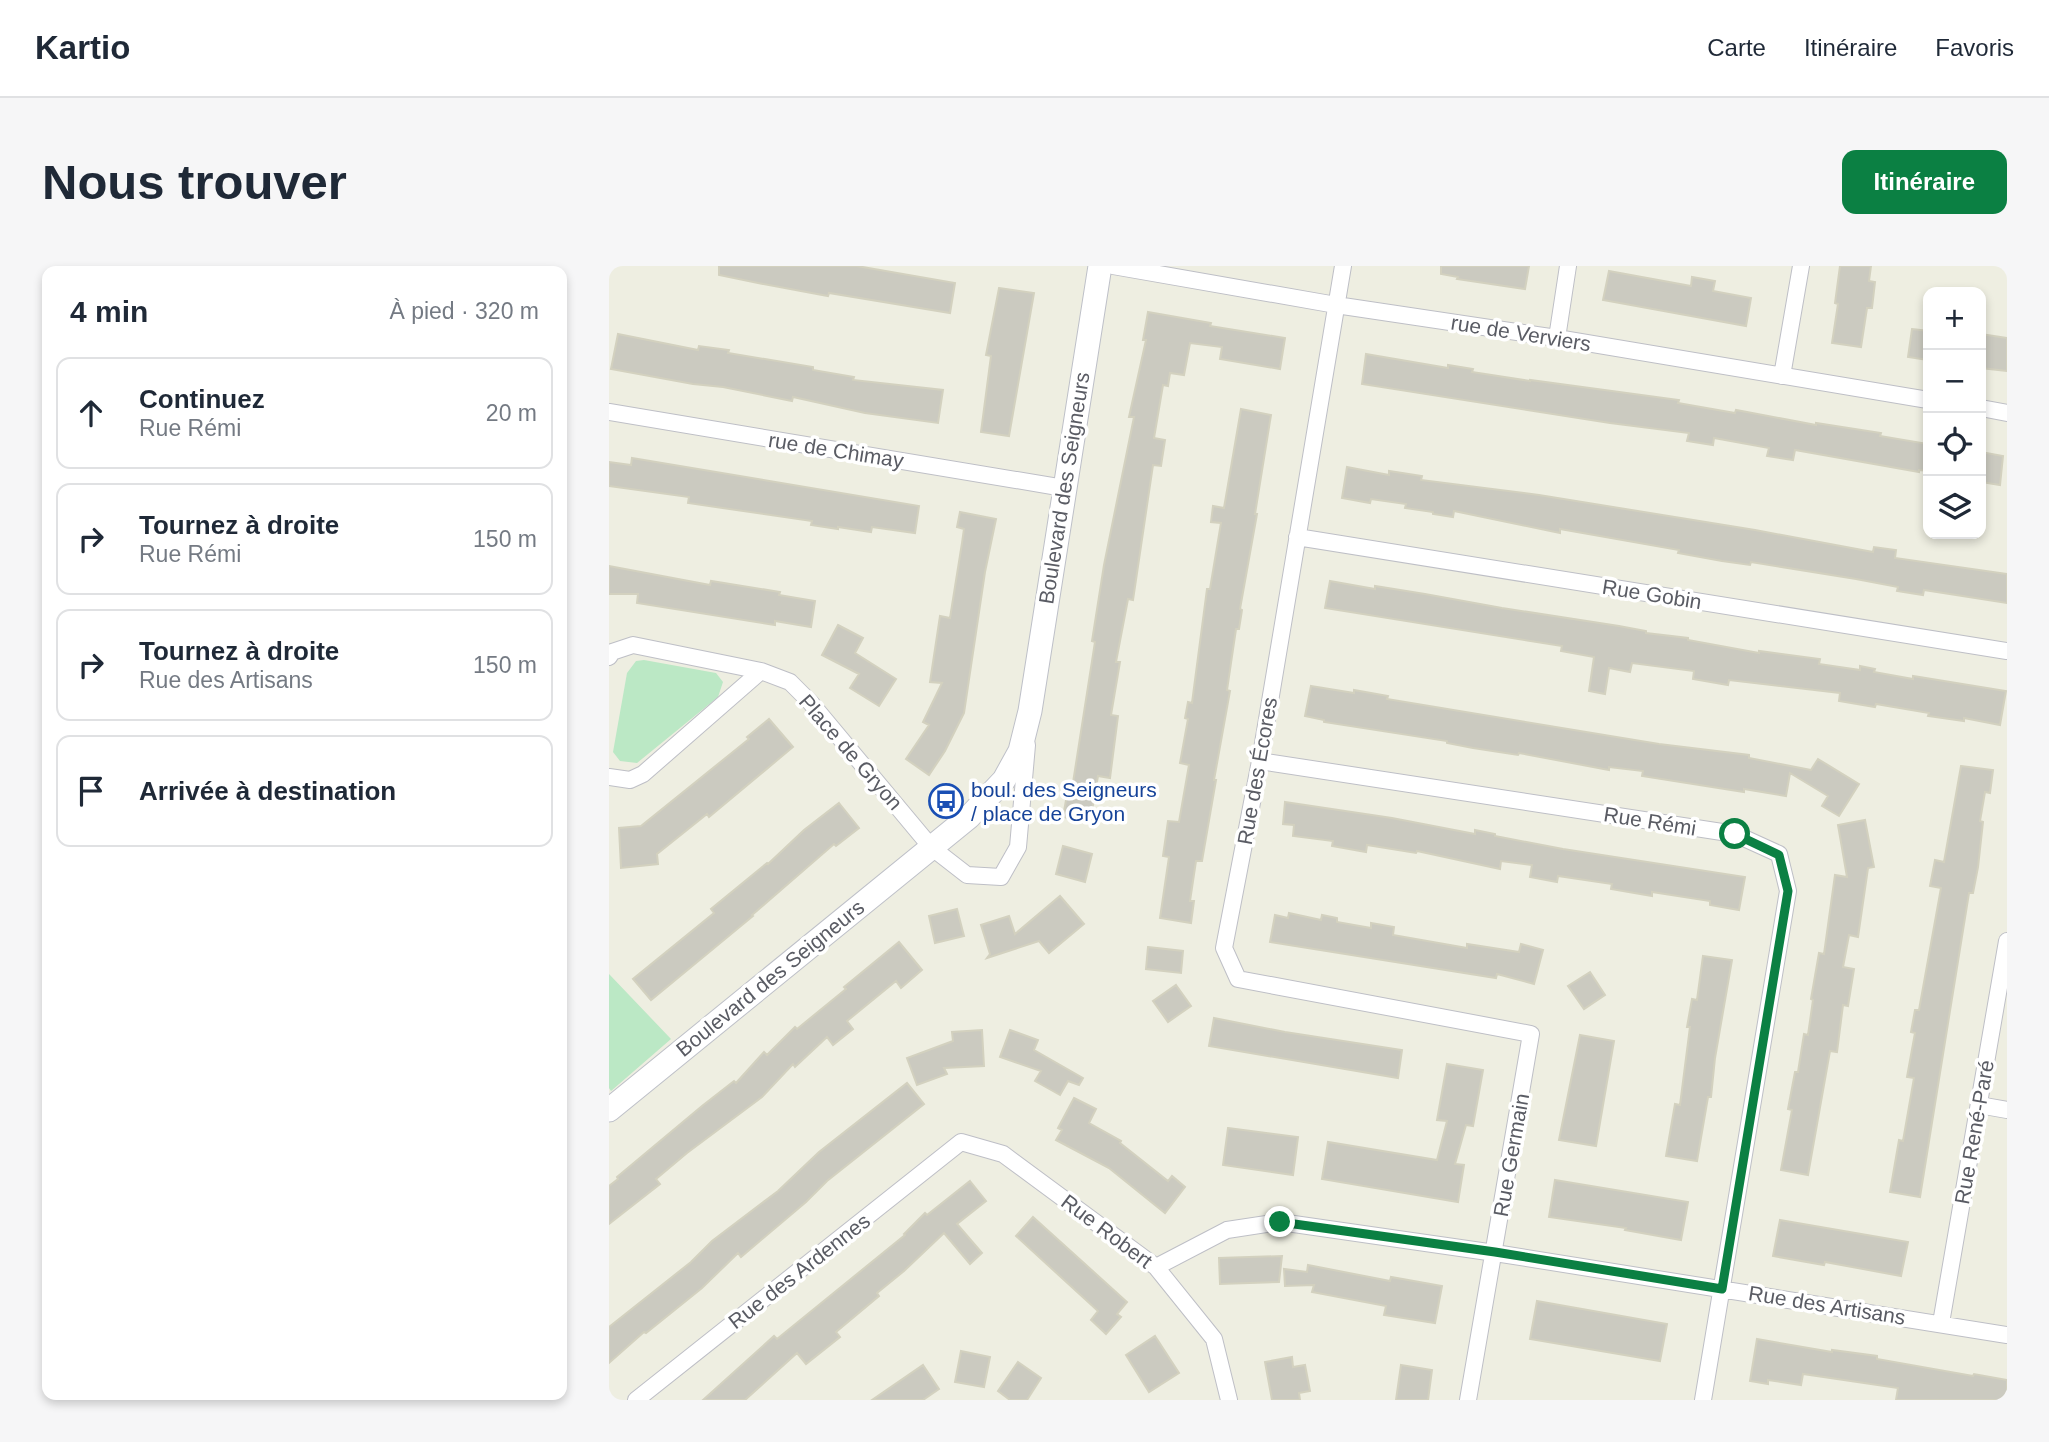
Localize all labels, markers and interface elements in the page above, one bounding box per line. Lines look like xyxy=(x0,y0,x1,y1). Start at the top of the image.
text: Kartio xyxy=(35,29,130,66)
text: Carte xyxy=(1707,34,1766,61)
text: Itinéraire xyxy=(1804,34,1897,61)
text: Favoris xyxy=(1935,34,2014,61)
button: Itinéraire xyxy=(1842,150,2007,214)
text: Nous trouver xyxy=(42,155,347,209)
map controls xyxy=(1923,287,1986,539)
button: + xyxy=(1923,287,1986,350)
text: 4 min xyxy=(70,295,148,328)
text: À pied · 320 m xyxy=(389,298,539,324)
street label: rue de Verviers xyxy=(1449,311,1593,355)
button: − xyxy=(1923,350,1986,413)
street label: Boulevard des Seigneurs xyxy=(1034,370,1094,606)
text: Continuez xyxy=(139,384,265,414)
icon: ahead xyxy=(72,394,110,432)
text: 20 m xyxy=(486,400,537,426)
button: locate xyxy=(1923,413,1986,476)
text: Rue Rémi xyxy=(139,415,241,441)
street label: rue de Chimay xyxy=(767,428,906,472)
button: layers xyxy=(1923,476,1986,539)
text: Tournez à droite xyxy=(139,510,339,540)
icon: right xyxy=(72,520,110,558)
text: 150 m xyxy=(473,526,537,552)
text: Rue Rémi xyxy=(139,541,241,567)
street label: Rue Gobin xyxy=(1601,575,1703,613)
text: Tournez à droite xyxy=(139,636,339,666)
icon: right xyxy=(72,646,110,684)
text: 150 m xyxy=(473,652,537,678)
text: Rue des Artisans xyxy=(139,667,313,693)
street label: Place de Gryon xyxy=(795,690,907,814)
street label: Rue des Écores xyxy=(1233,695,1281,847)
icon: arrive xyxy=(72,772,110,810)
text: Arrivée à destination xyxy=(139,776,396,806)
place label: boul. des Seigneurs / place de Gryon xyxy=(971,778,1157,825)
bus stop icon: boul. des Seigneurs / place de Gryon xyxy=(927,782,965,820)
street label: Rue Rémi xyxy=(1602,802,1698,840)
route start xyxy=(1719,818,1750,849)
street label: Boulevard des Seigneurs xyxy=(672,895,868,1061)
street label: Rue René-Paré xyxy=(1950,1058,1998,1206)
street label: Rue Germain xyxy=(1489,1092,1533,1218)
street label: Rue Robert xyxy=(1057,1190,1157,1273)
route end xyxy=(1264,1206,1295,1237)
street label: Rue des Ardennes xyxy=(724,1209,874,1333)
street label: Rue des Artisans xyxy=(1747,1281,1907,1329)

